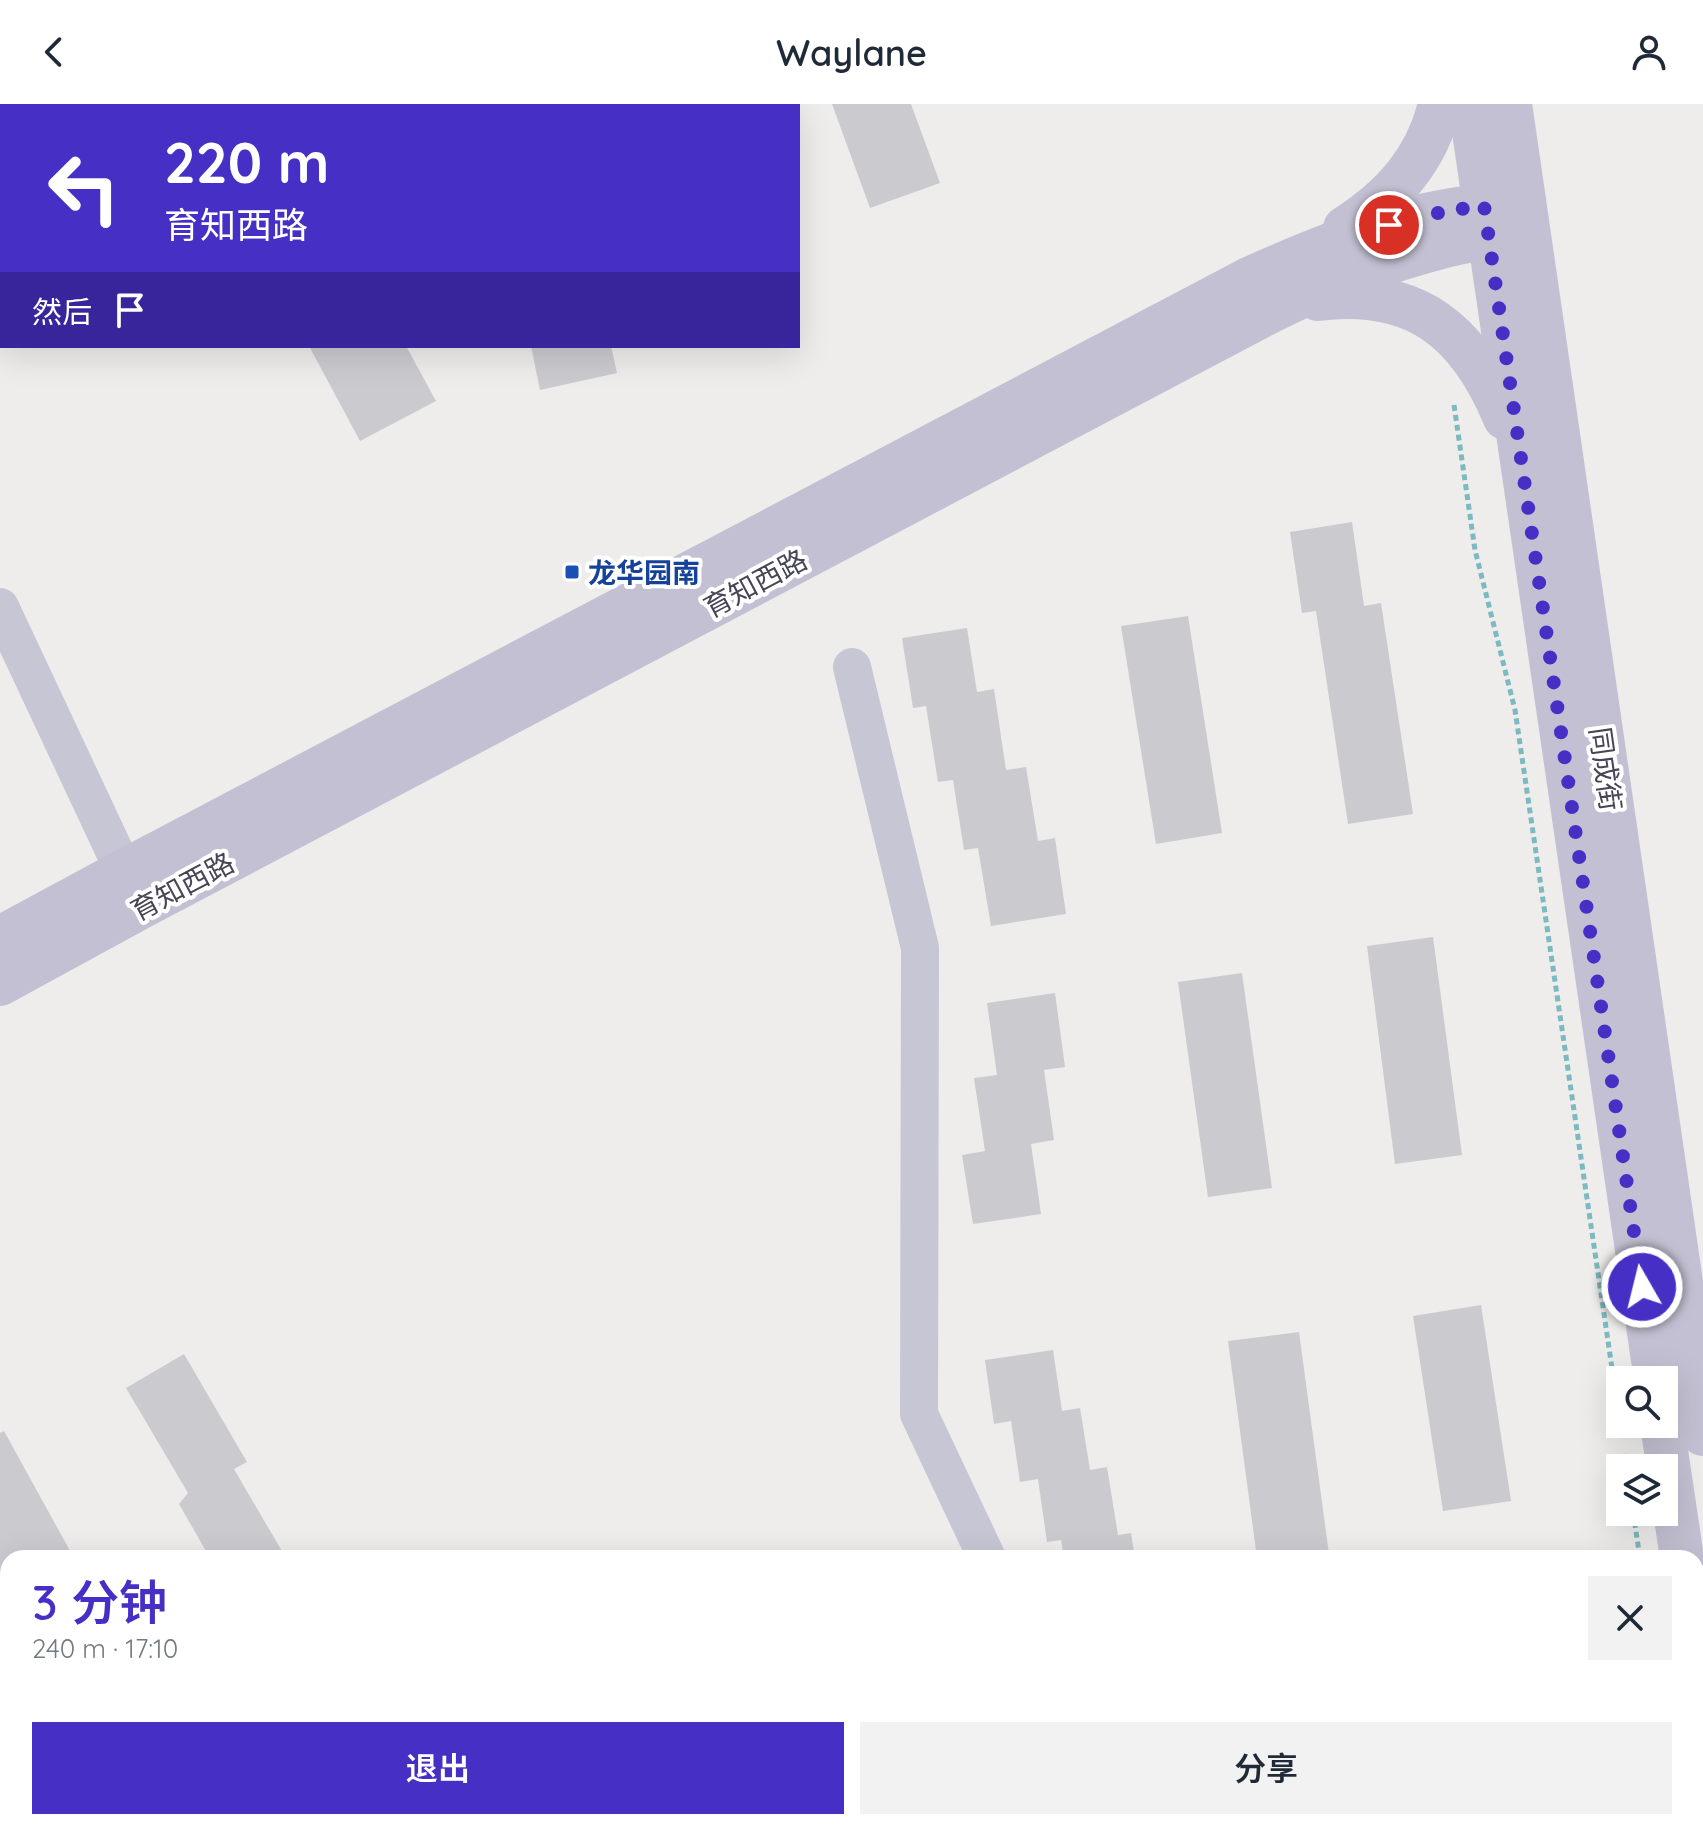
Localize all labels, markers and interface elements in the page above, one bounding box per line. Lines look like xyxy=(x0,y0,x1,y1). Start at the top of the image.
icon: back xyxy=(32,30,76,74)
text: Waylane xyxy=(776,30,927,75)
icon: person xyxy=(1627,30,1671,74)
text: 220 m xyxy=(164,127,329,197)
icon: left xyxy=(32,136,136,240)
pin xyxy=(1355,191,1423,259)
text: 育知西路 xyxy=(164,202,308,247)
icon: arrive xyxy=(1367,203,1411,247)
icon: arrive xyxy=(108,288,152,332)
text: 然后 xyxy=(32,293,92,331)
street label: 育知西路 xyxy=(697,541,813,625)
place label: 龙华园南 xyxy=(588,555,700,590)
marker: 龙华园南 xyxy=(563,563,581,581)
street label: 同成街 xyxy=(1583,725,1629,813)
street label: 育知西路 xyxy=(124,844,240,928)
position arrow xyxy=(1600,1245,1684,1329)
map controls xyxy=(1606,1366,1678,1526)
button: search xyxy=(1606,1366,1678,1438)
button: layers xyxy=(1606,1454,1678,1526)
text: 3 分钟 xyxy=(32,1572,167,1632)
button: close xyxy=(1588,1576,1672,1660)
text: 240 m · 17:10 xyxy=(32,1632,178,1665)
button: 退出 xyxy=(32,1722,844,1814)
button: 分享 xyxy=(860,1722,1672,1814)

